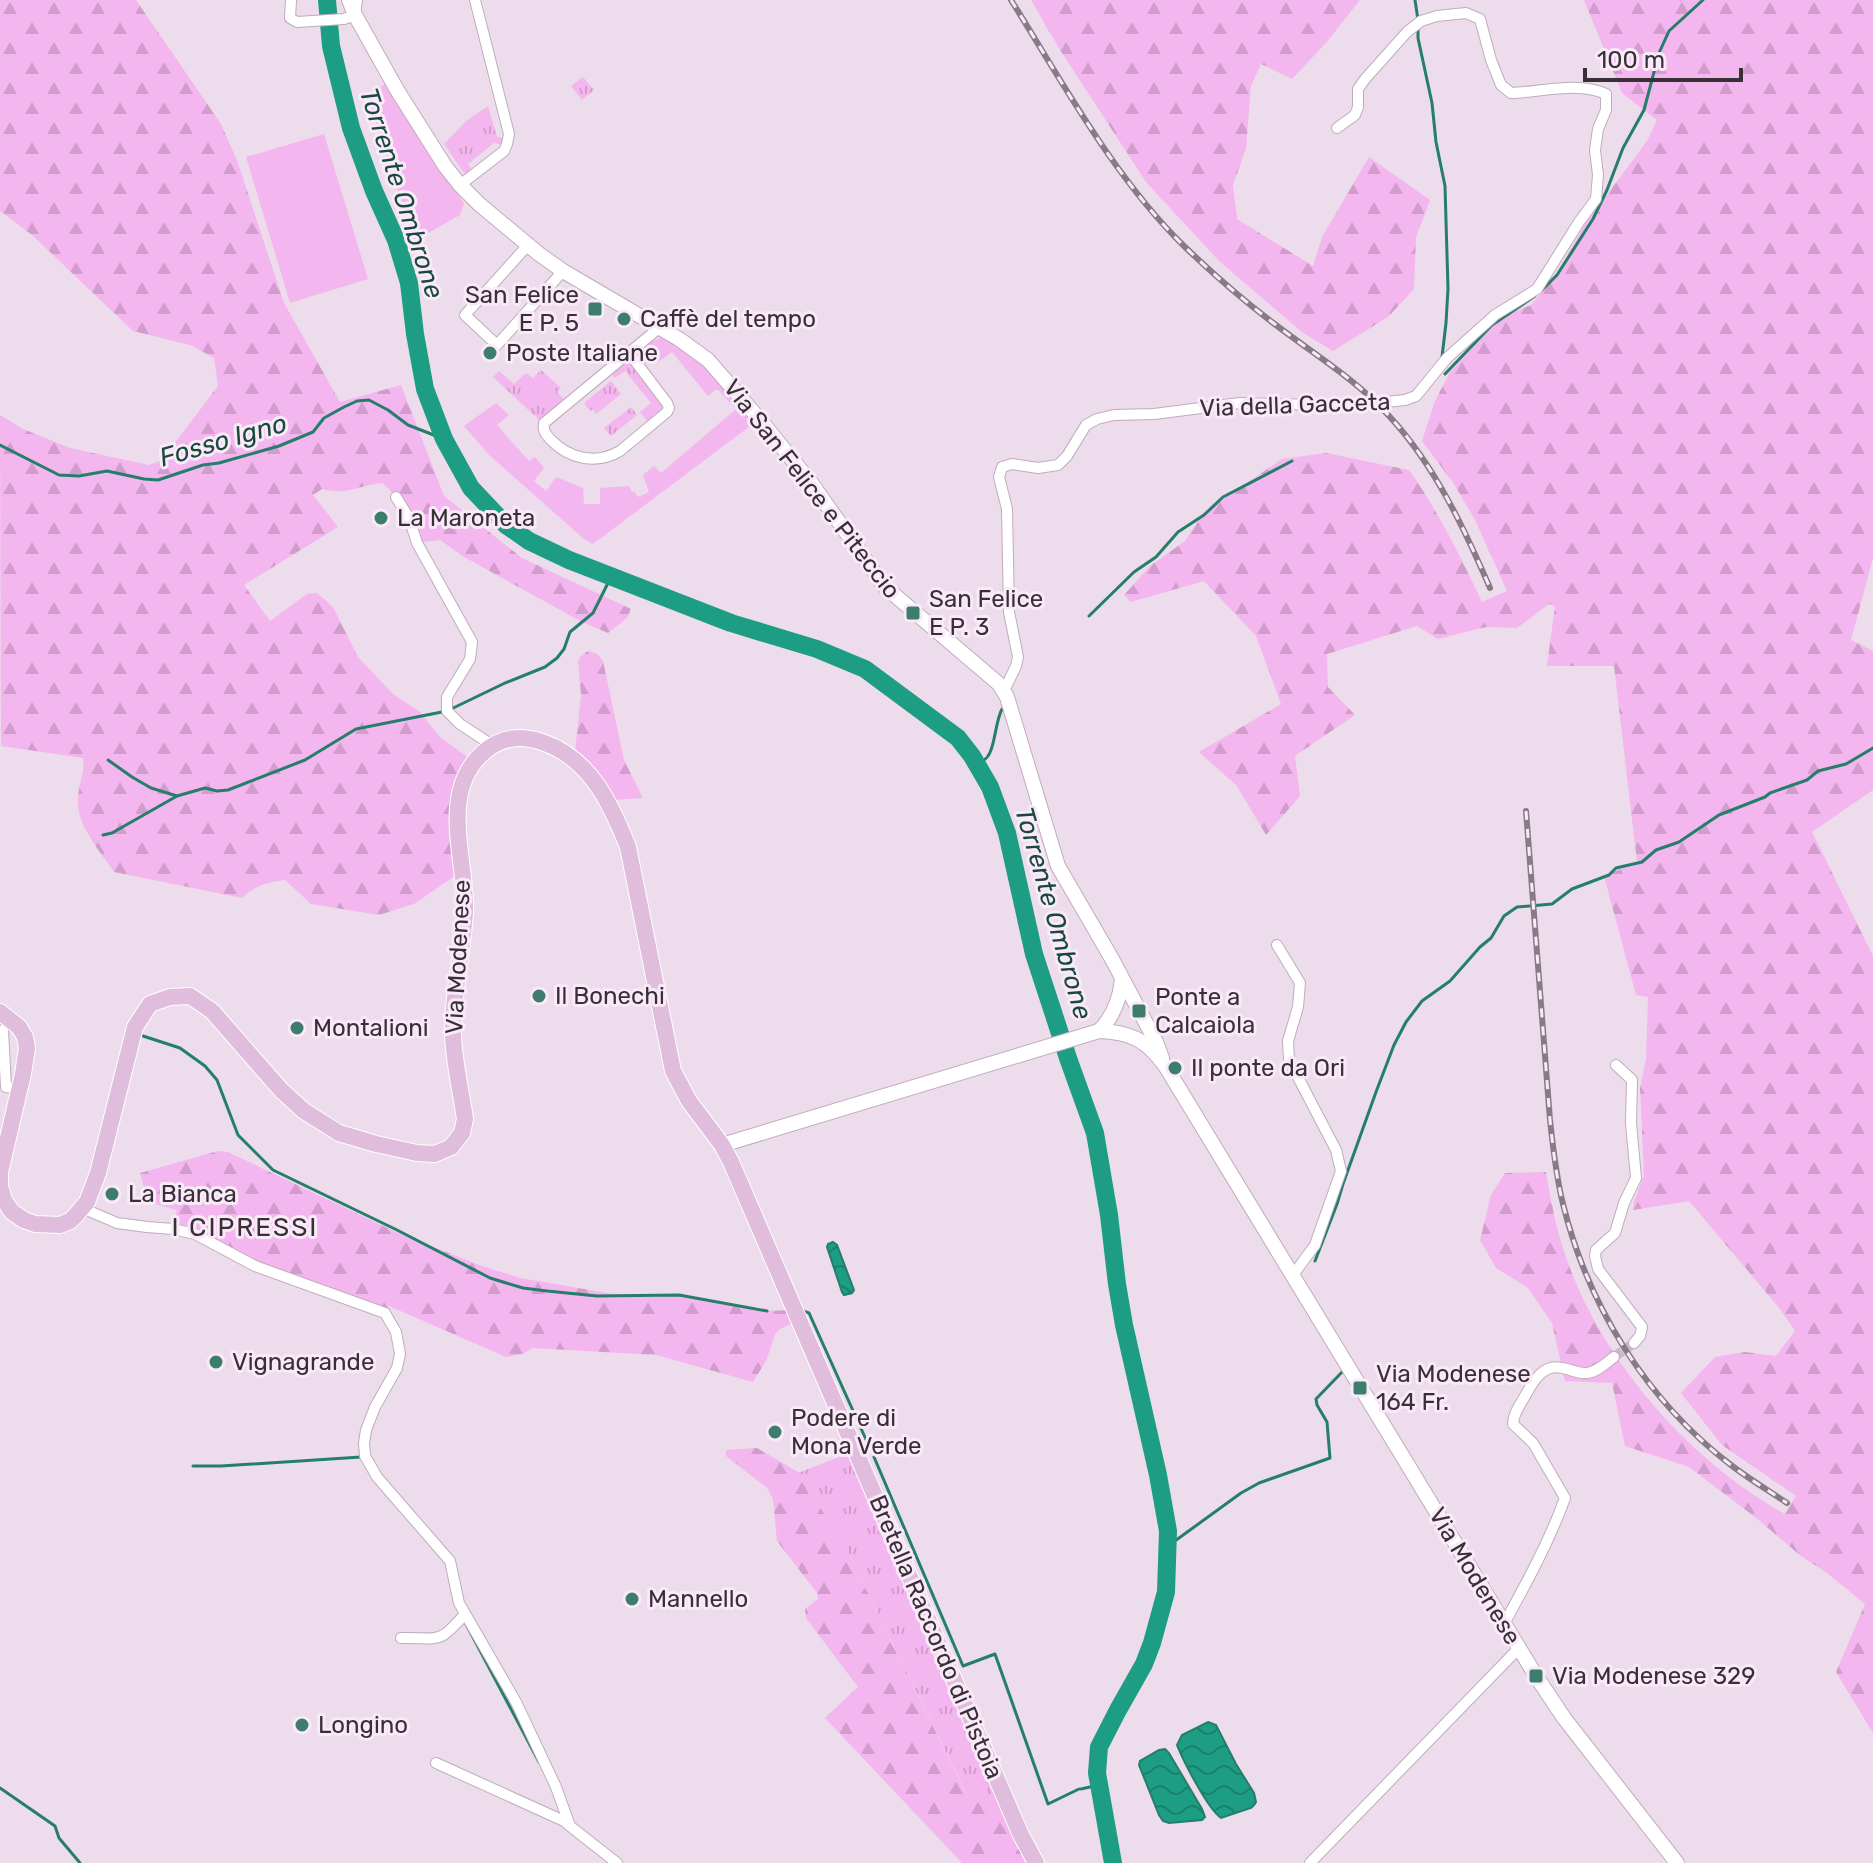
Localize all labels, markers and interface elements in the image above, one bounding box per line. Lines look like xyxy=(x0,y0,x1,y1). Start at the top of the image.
scale bar xyxy=(1585,32,1741,82)
text: 100 m xyxy=(1597,46,1665,74)
water label: Torrente Ombrone xyxy=(353,84,450,303)
place label: San Felice E P. 5 xyxy=(465,281,579,337)
marker: San Felice E P. 5 xyxy=(586,300,604,318)
place label: Caffè del tempo xyxy=(640,305,816,333)
marker: Caffè del tempo xyxy=(615,310,633,328)
place label: Poste Italiane xyxy=(506,339,658,367)
marker: Poste Italiane xyxy=(481,344,499,362)
street label: Via San Felice e Piteccio xyxy=(718,374,906,604)
street label: Via della Gacceta xyxy=(1199,388,1391,422)
water label: Fosso Igno xyxy=(156,408,290,473)
place label: La Maroneta xyxy=(397,504,535,532)
marker: La Maroneta xyxy=(372,509,390,527)
place label: San Felice E P. 3 xyxy=(929,585,1043,641)
marker: San Felice E P. 3 xyxy=(904,604,922,622)
water label: Torrente Ombrone xyxy=(1008,803,1099,1023)
street label: Via Modenese xyxy=(440,879,476,1035)
place label: Il Bonechi xyxy=(555,982,665,1010)
place label: Ponte a Calcaiola xyxy=(1155,983,1255,1039)
marker: Il Bonechi xyxy=(530,987,548,1005)
marker: Ponte a Calcaiola xyxy=(1130,1002,1148,1020)
place label: Montalioni xyxy=(313,1014,429,1042)
marker: Montalioni xyxy=(288,1019,306,1037)
place label: Il ponte da Ori xyxy=(1191,1054,1345,1082)
marker: Il ponte da Ori xyxy=(1166,1059,1184,1077)
place label: La Bianca xyxy=(128,1180,237,1208)
marker: La Bianca xyxy=(103,1185,121,1203)
district label: I CIPRESSI xyxy=(172,1212,318,1243)
place label: Vignagrande xyxy=(232,1348,374,1376)
marker: Vignagrande xyxy=(207,1353,225,1371)
place label: Via Modenese 164 Fr. xyxy=(1376,1360,1531,1416)
marker: Via Modenese 164 Fr. xyxy=(1351,1379,1369,1397)
place label: Podere di Mona Verde xyxy=(791,1404,921,1460)
marker: Podere di Mona Verde xyxy=(766,1423,784,1441)
street label: Bretella Raccordo di Pistoia xyxy=(863,1491,1009,1783)
street label: Via Modenese xyxy=(1423,1502,1527,1650)
place label: Mannello xyxy=(648,1585,748,1613)
marker: Mannello xyxy=(623,1590,641,1608)
place label: Via Modenese 329 xyxy=(1552,1662,1755,1690)
marker: Via Modenese 329 xyxy=(1527,1667,1545,1685)
place label: Longino xyxy=(318,1711,408,1739)
marker: Longino xyxy=(293,1716,311,1734)

